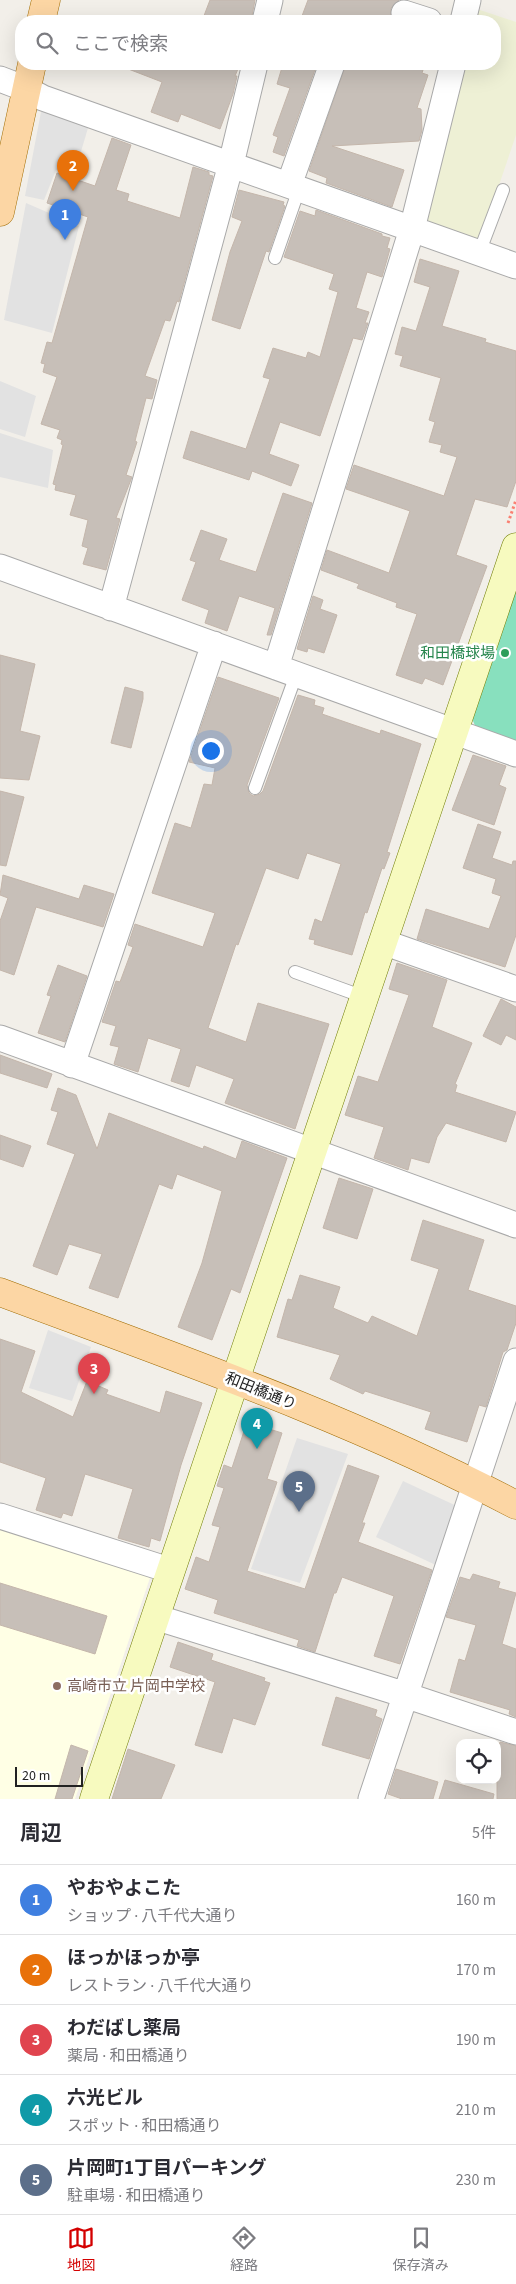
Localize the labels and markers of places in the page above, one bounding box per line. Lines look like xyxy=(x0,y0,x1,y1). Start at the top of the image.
pin: 2 xyxy=(57,150,89,191)
pin: 1 xyxy=(49,199,81,240)
place label: 和田橋球場 xyxy=(420,643,495,664)
marker: 和田橋球場 xyxy=(499,647,511,659)
pin: 3 xyxy=(78,1353,110,1394)
pin: 4 xyxy=(241,1408,273,1449)
pin: 5 xyxy=(283,1471,315,1512)
place label: 高崎市立 片岡中学校 xyxy=(67,1676,205,1697)
marker: 高崎市立 片岡中学校 xyxy=(51,1680,63,1692)

